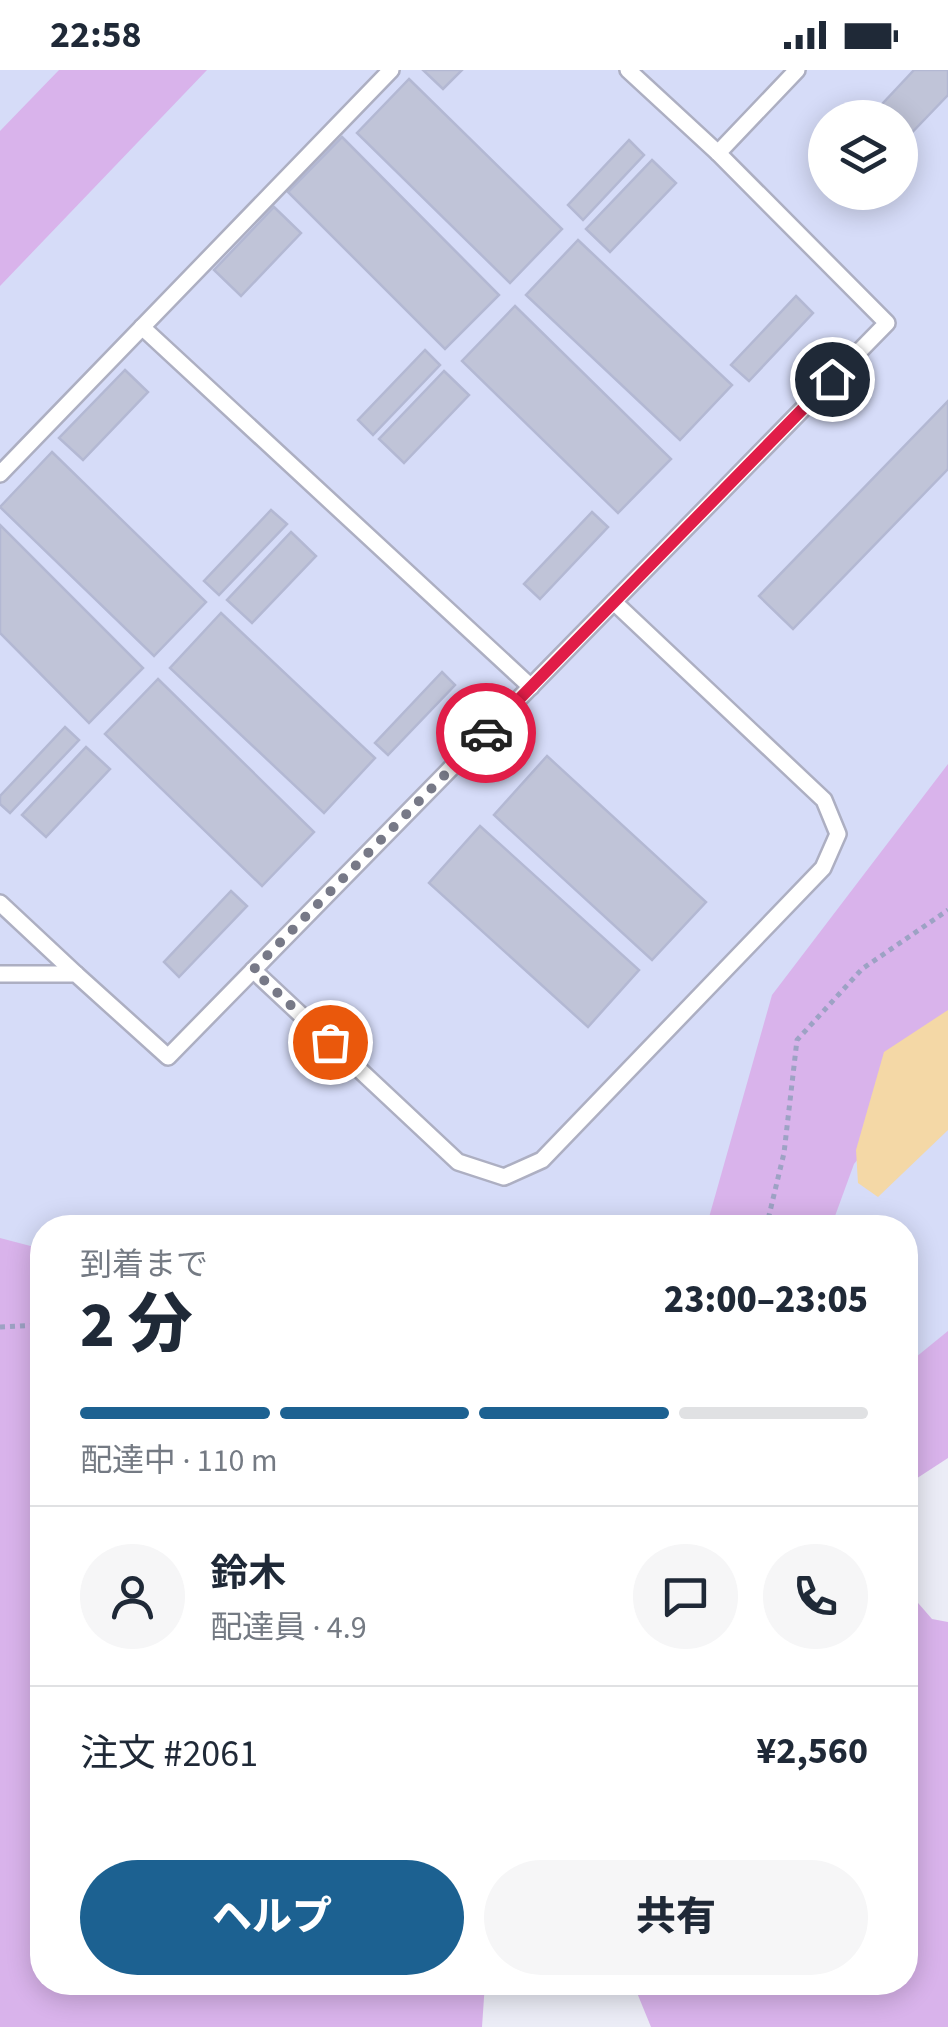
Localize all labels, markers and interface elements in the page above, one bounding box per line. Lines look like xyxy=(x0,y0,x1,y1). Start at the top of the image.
text: 22:58 xyxy=(50,8,142,62)
map controls xyxy=(808,100,918,210)
button: layers xyxy=(808,100,918,210)
pin xyxy=(790,337,875,422)
icon: home xyxy=(805,352,860,407)
courier xyxy=(436,683,536,783)
icon: car xyxy=(459,706,514,761)
pin xyxy=(288,1000,373,1085)
icon: bag xyxy=(303,1015,358,1070)
text: 到着まで xyxy=(80,1242,208,1288)
text: 23:00–23:05 xyxy=(664,1273,868,1327)
text: 2 分 xyxy=(80,1279,193,1372)
text: 配達中 · 110 m xyxy=(80,1438,277,1484)
button: person xyxy=(80,1544,185,1649)
button: chat xyxy=(633,1544,738,1649)
button: phone xyxy=(763,1544,868,1649)
text: 鈴木 xyxy=(210,1547,286,1601)
text: 配達員 · 4.9 xyxy=(210,1605,367,1651)
text: ¥2,560 xyxy=(756,1724,868,1778)
text: 注文 #2061 xyxy=(80,1727,258,1781)
button: ヘルプ xyxy=(80,1860,464,1975)
button: 共有 xyxy=(484,1860,868,1975)

